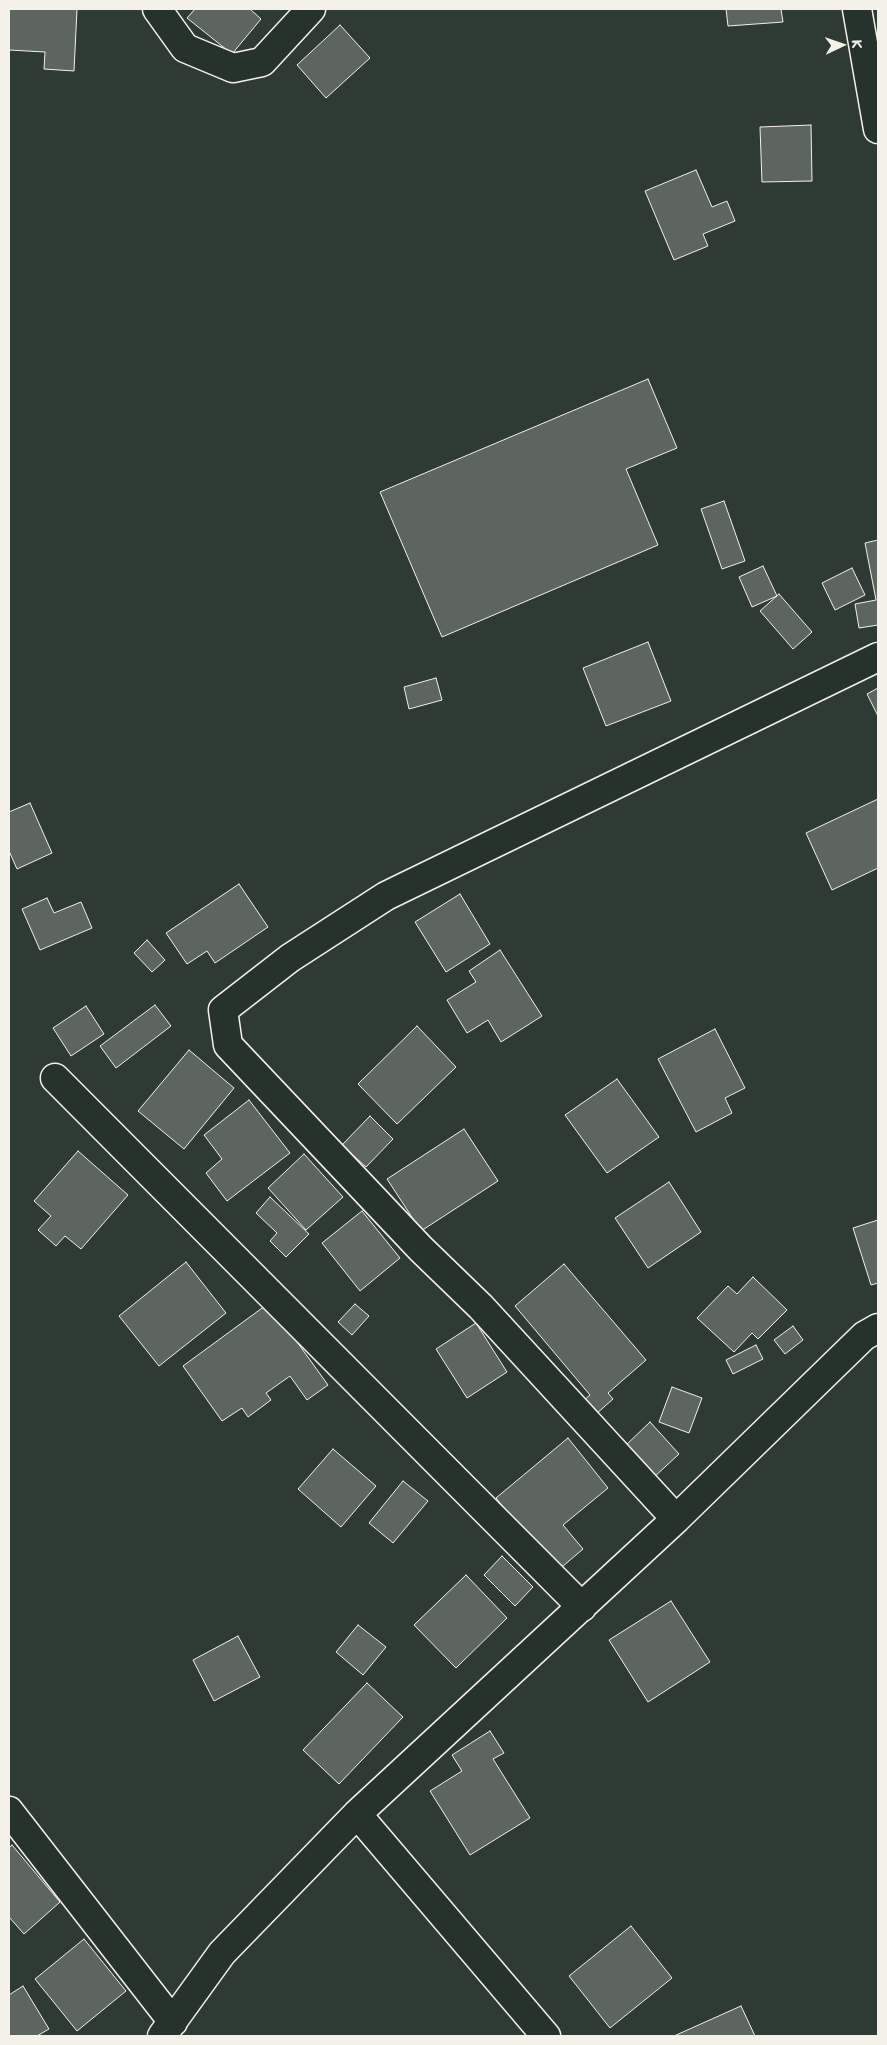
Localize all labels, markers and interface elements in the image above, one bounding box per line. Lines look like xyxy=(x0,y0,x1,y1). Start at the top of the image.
north arrow xyxy=(817,20,867,70)
text: K xyxy=(848,39,867,49)

